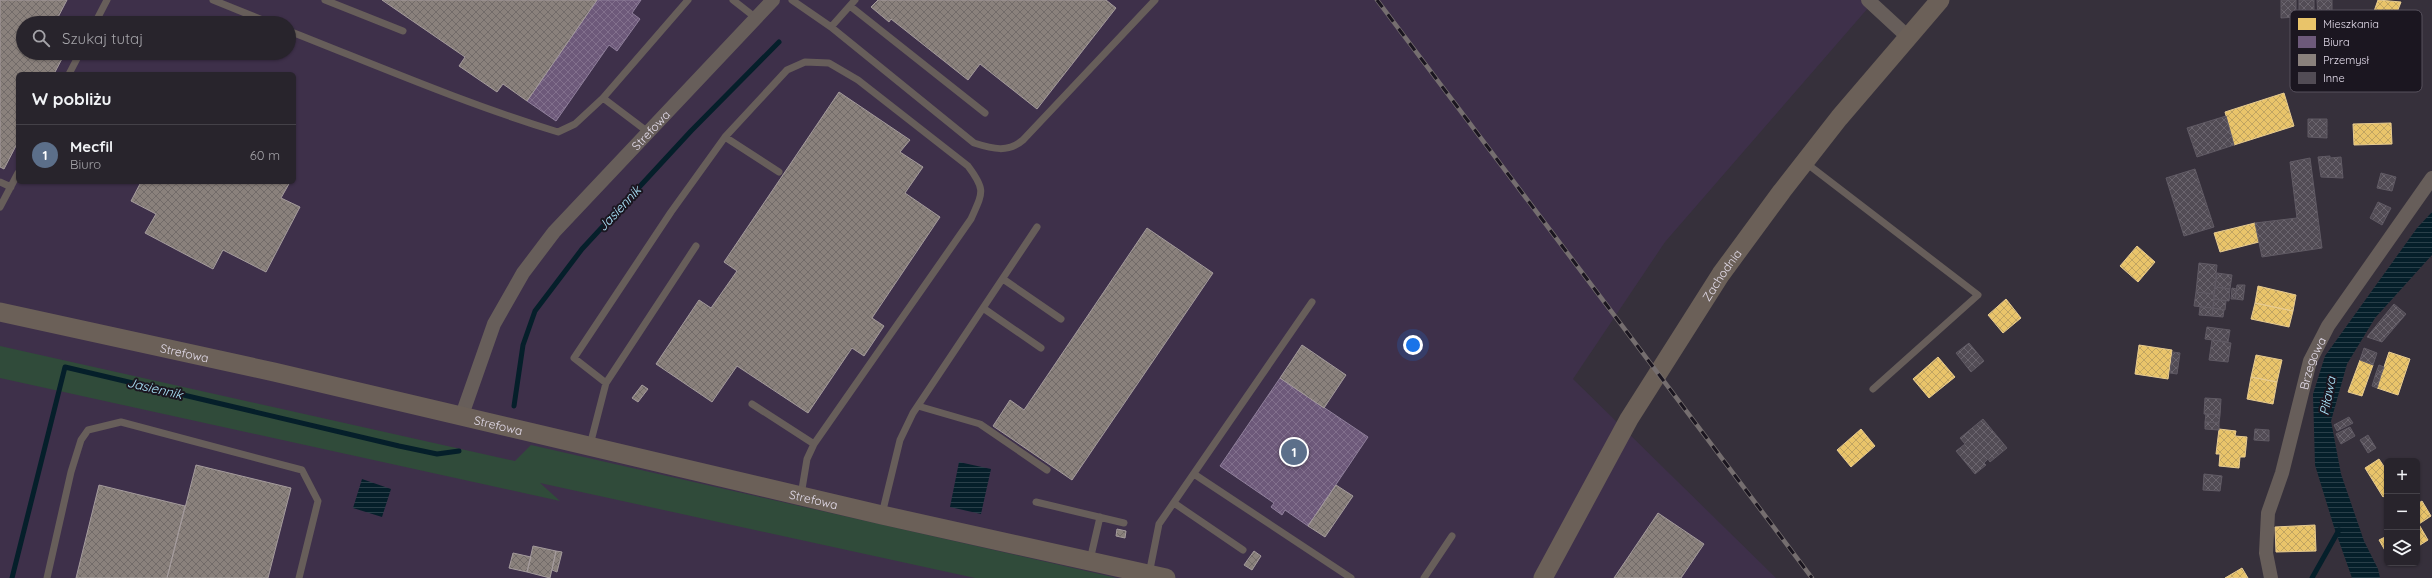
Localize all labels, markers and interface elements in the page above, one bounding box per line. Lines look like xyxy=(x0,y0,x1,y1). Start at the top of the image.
legend xyxy=(2290,10,2422,92)
search box xyxy=(16,16,296,60)
text: Mieszkania xyxy=(2323,17,2379,31)
icon: search xyxy=(30,27,52,49)
text: Szukaj tutaj xyxy=(62,29,143,48)
text: Biura xyxy=(2323,35,2350,49)
text: Przemysł xyxy=(2323,53,2369,67)
text: Inne xyxy=(2323,71,2345,85)
text: W pobliżu xyxy=(32,88,112,109)
street label: Strefowa xyxy=(628,107,673,153)
text: Mecfil xyxy=(70,137,113,156)
text: 1 xyxy=(42,147,48,163)
text: 60 m xyxy=(250,147,280,163)
text: Biuro xyxy=(70,156,101,172)
water label: Jasiennik xyxy=(594,181,645,234)
street label: Zachodnia xyxy=(1698,246,1744,304)
street label: Brzegowa xyxy=(2296,334,2329,391)
your location xyxy=(1403,335,1423,355)
street label: Strefowa xyxy=(159,340,210,365)
water label: Jasiennik xyxy=(126,374,185,402)
water label: Piława xyxy=(2315,374,2339,417)
street label: Strefowa xyxy=(473,412,524,438)
pin: 1 xyxy=(1281,437,1307,467)
map controls xyxy=(2384,458,2420,566)
button: + xyxy=(2384,458,2420,494)
street label: Strefowa xyxy=(788,486,840,512)
button: − xyxy=(2384,494,2420,530)
button: layers xyxy=(2384,530,2420,566)

